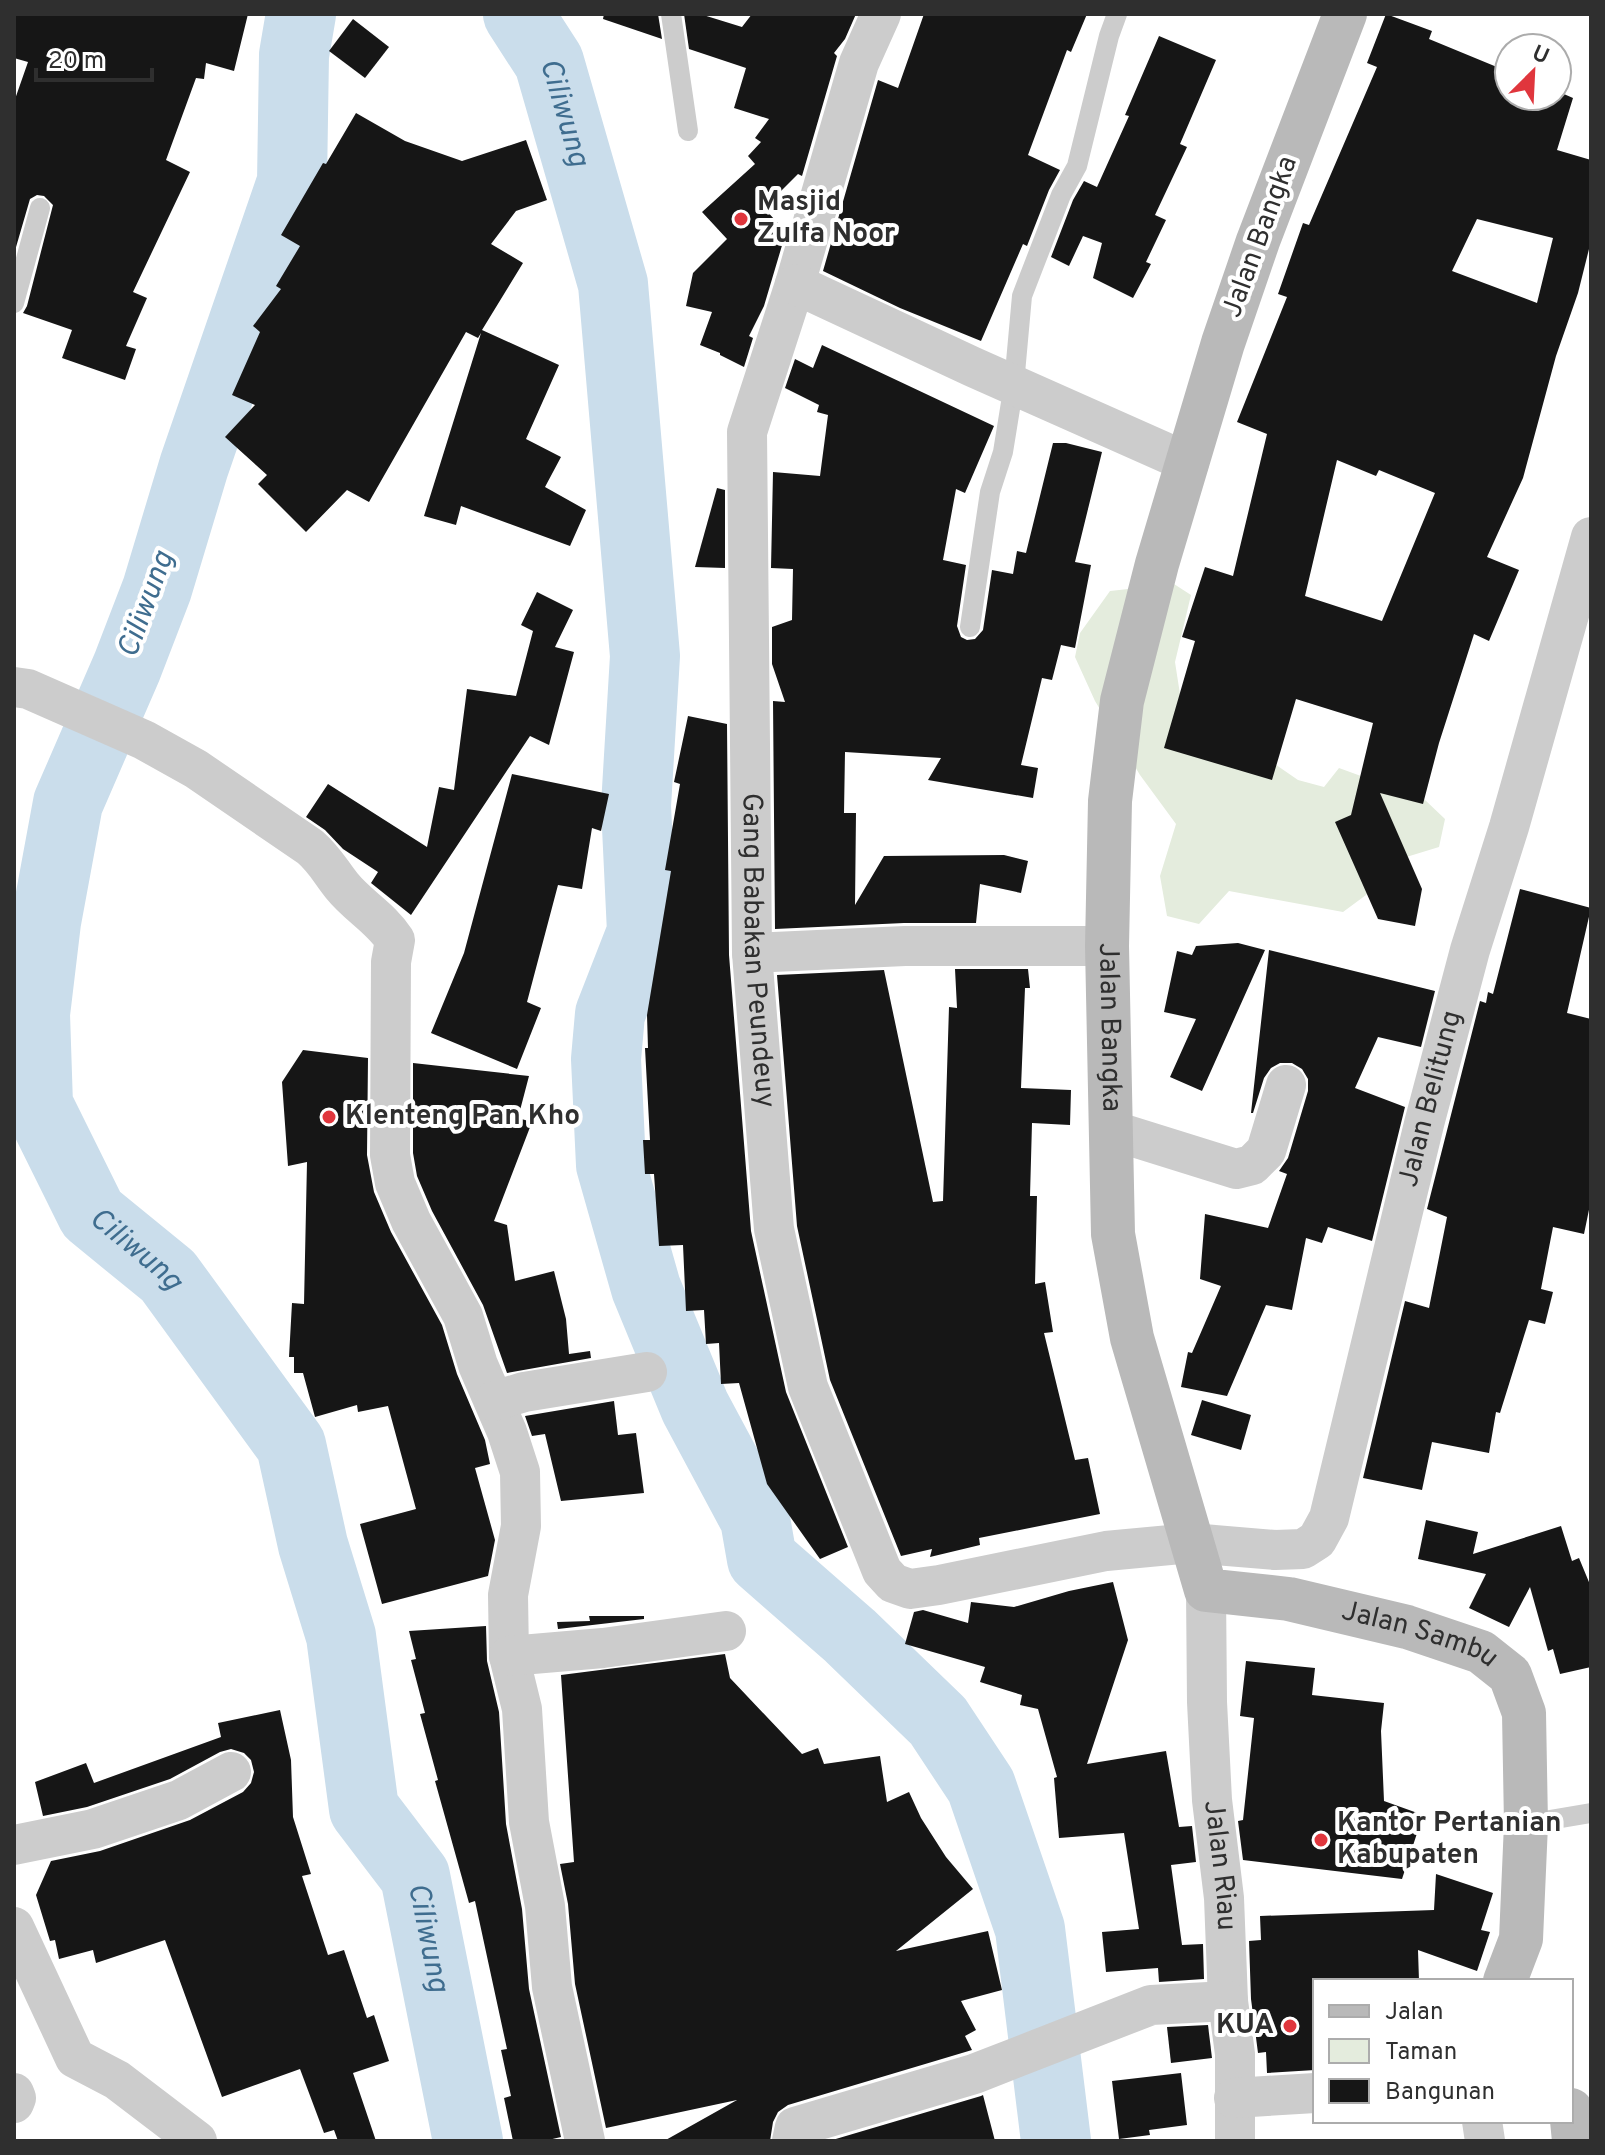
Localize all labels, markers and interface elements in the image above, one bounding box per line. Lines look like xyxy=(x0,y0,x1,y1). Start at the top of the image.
scale bar xyxy=(36,32,152,82)
north arrow xyxy=(1493,32,1573,112)
text: U xyxy=(1527,40,1553,72)
text: 20 m xyxy=(48,47,104,77)
water label: Ciliwung xyxy=(531,54,597,172)
street label: Jalan Bangka xyxy=(1215,151,1307,323)
place label: Masjid Zulfa Noor xyxy=(757,185,896,253)
marker: Masjid Zulfa Noor xyxy=(732,210,750,228)
water label: Ciliwung xyxy=(111,546,184,663)
street label: Gang Babakan Peundeuy xyxy=(732,793,782,1109)
street label: Jalan Bangka xyxy=(1089,942,1128,1112)
street label: Jalan Belitung xyxy=(1391,1007,1471,1191)
place label: Klenteng Pan Kho xyxy=(345,1099,580,1135)
marker: Klenteng Pan Kho xyxy=(320,1108,338,1126)
water label: Ciliwung xyxy=(81,1200,191,1298)
street label: Jalan Sambu xyxy=(1338,1594,1505,1677)
street label: Jalan Riau xyxy=(1194,1798,1243,1931)
place label: Kantor Pertanian Kabupaten xyxy=(1337,1806,1562,1874)
marker: Kantor Pertanian Kabupaten xyxy=(1312,1831,1330,1849)
water label: Ciliwung xyxy=(398,1880,456,1996)
legend xyxy=(1313,1979,1573,2123)
text: Jalan xyxy=(1385,1998,1443,2028)
place label: KUA xyxy=(1216,2008,1274,2044)
marker: KUA xyxy=(1281,2017,1299,2035)
text: Taman xyxy=(1385,2038,1457,2068)
text: Bangunan xyxy=(1385,2078,1495,2108)

